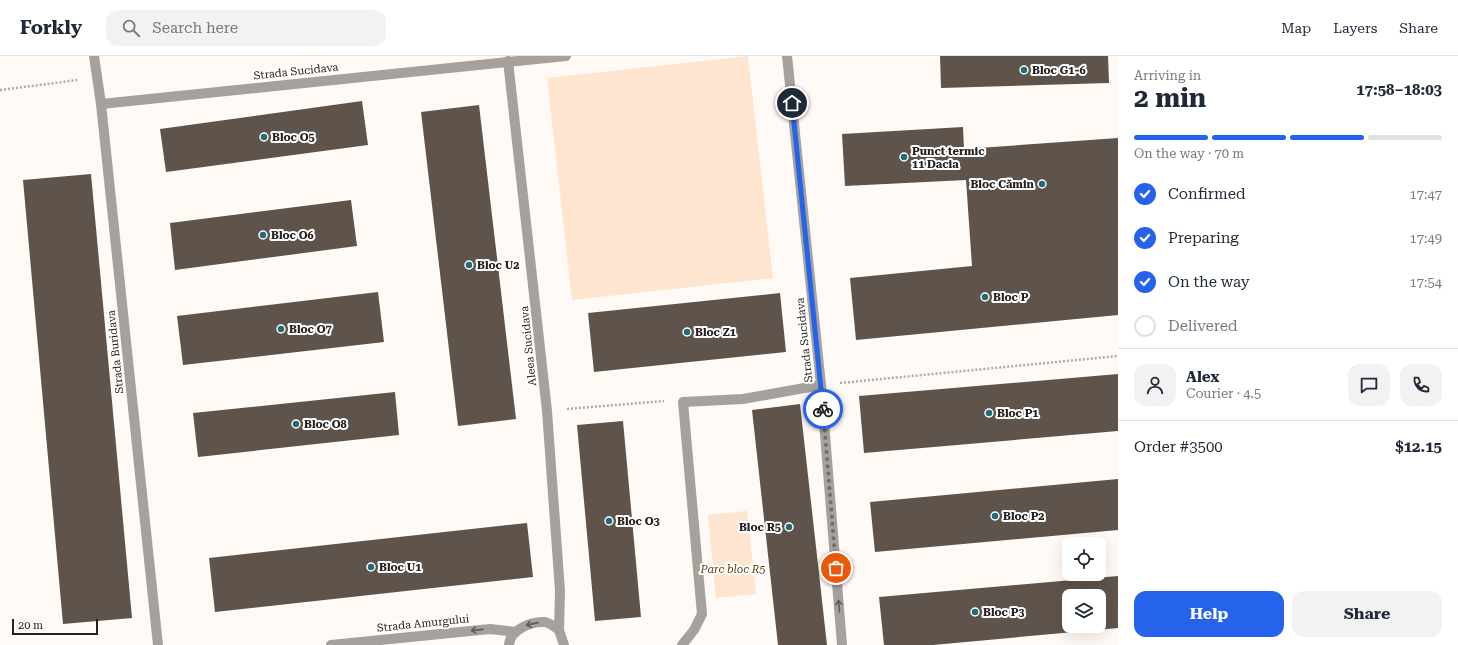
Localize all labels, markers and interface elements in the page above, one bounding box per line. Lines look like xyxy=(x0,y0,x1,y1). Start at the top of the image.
search box xyxy=(106,10,386,46)
text: Forkly xyxy=(20,16,82,39)
icon: search xyxy=(120,17,142,39)
text: Search here xyxy=(152,19,238,37)
text: Map xyxy=(1281,20,1311,36)
text: Layers xyxy=(1333,20,1377,36)
text: Share xyxy=(1399,20,1438,36)
street label: Strada Sucidava xyxy=(253,61,339,82)
place label: Bloc G1-6 xyxy=(1032,64,1086,77)
marker: Bloc G1-6 xyxy=(1019,65,1029,75)
text: Arriving in xyxy=(1134,68,1201,83)
text: 17:58–18:03 xyxy=(1356,81,1442,99)
text: 2 min xyxy=(1134,83,1206,113)
pin xyxy=(775,86,809,120)
icon: home xyxy=(781,92,803,114)
place label: Bloc O5 xyxy=(272,131,315,144)
marker: Bloc O5 xyxy=(259,132,269,142)
place label: Punct termic 11 Dacia xyxy=(912,145,985,171)
text: On the way · 70 m xyxy=(1134,146,1244,161)
marker: Punct termic 11 Dacia xyxy=(899,152,909,162)
place label: Bloc Cămin xyxy=(970,178,1035,191)
marker: Bloc Cămin xyxy=(1037,179,1047,189)
icon: check xyxy=(1134,183,1156,205)
text: Confirmed xyxy=(1168,185,1246,203)
text: 17:47 xyxy=(1410,187,1442,202)
icon: check xyxy=(1134,227,1156,249)
place label: Bloc O6 xyxy=(271,229,314,242)
text: Preparing xyxy=(1168,229,1239,247)
marker: Bloc O6 xyxy=(258,230,268,240)
text: 17:49 xyxy=(1410,231,1442,246)
place label: Bloc U2 xyxy=(477,259,519,272)
marker: Bloc U2 xyxy=(464,260,474,270)
icon: check xyxy=(1134,271,1156,293)
text: On the way xyxy=(1168,273,1250,291)
text: 17:54 xyxy=(1410,275,1442,290)
place label: Bloc P xyxy=(993,291,1029,304)
marker: Bloc P xyxy=(980,292,990,302)
street label: Strada Sucidava xyxy=(794,297,815,383)
street label: Aleea Sucidava xyxy=(518,305,539,387)
street label: Strada Buridava xyxy=(105,309,126,394)
text: Delivered xyxy=(1168,317,1238,335)
place label: Bloc O7 xyxy=(289,323,332,336)
marker: Bloc O7 xyxy=(276,324,286,334)
place label: Bloc Z1 xyxy=(695,326,736,339)
marker: Bloc Z1 xyxy=(682,327,692,337)
button: person xyxy=(1134,364,1176,406)
button: chat xyxy=(1348,364,1390,406)
button: phone xyxy=(1400,364,1442,406)
text: Alex xyxy=(1186,368,1219,386)
text: Courier · 4.5 xyxy=(1186,386,1261,401)
courier xyxy=(803,389,843,429)
icon: bike xyxy=(812,398,834,420)
place label: Bloc P1 xyxy=(997,407,1039,420)
marker: Bloc P1 xyxy=(984,408,994,418)
place label: Bloc O8 xyxy=(304,418,347,431)
marker: Bloc O8 xyxy=(291,419,301,429)
text: Order #3500 xyxy=(1134,438,1223,456)
text: $12.15 xyxy=(1395,438,1442,456)
place label: Bloc P2 xyxy=(1003,510,1045,523)
marker: Bloc P2 xyxy=(990,511,1000,521)
place label: Bloc O3 xyxy=(617,515,660,528)
marker: Bloc O3 xyxy=(604,516,614,526)
place label: Bloc R5 xyxy=(739,521,781,534)
marker: Bloc R5 xyxy=(784,522,794,532)
map controls xyxy=(1062,537,1106,633)
button: locate xyxy=(1062,537,1106,581)
pin xyxy=(819,551,853,585)
icon: bag xyxy=(825,557,847,579)
place label: Bloc U1 xyxy=(379,561,421,574)
marker: Bloc U1 xyxy=(366,562,376,572)
park label: Parc bloc R5 xyxy=(699,563,766,576)
button: layers xyxy=(1062,589,1106,633)
button: Help xyxy=(1134,591,1284,637)
button: Share xyxy=(1292,591,1442,637)
one-way arrow xyxy=(835,600,842,613)
place label: Bloc P3 xyxy=(983,606,1025,619)
marker: Bloc P3 xyxy=(970,607,980,617)
street label: Strada Amurgului xyxy=(376,612,470,635)
scale bar xyxy=(12,617,98,636)
text: 20 m xyxy=(18,619,43,632)
one-way arrow xyxy=(525,621,538,629)
one-way arrow xyxy=(471,626,484,634)

